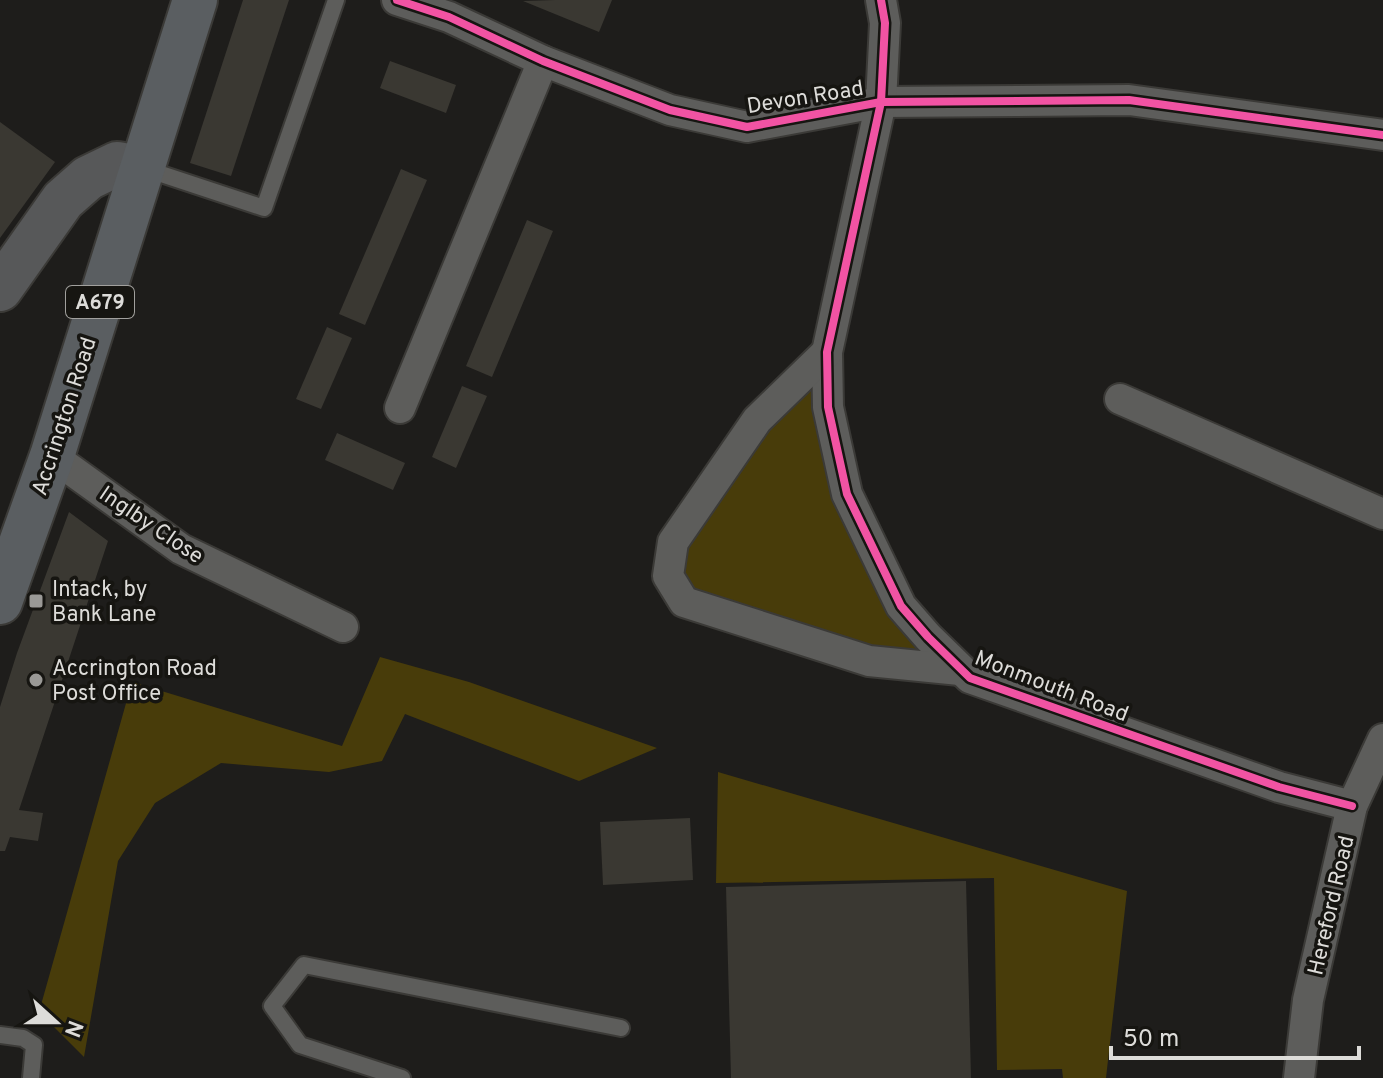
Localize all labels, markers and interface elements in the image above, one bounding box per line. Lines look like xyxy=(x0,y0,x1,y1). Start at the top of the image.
street label: Devon Road xyxy=(745,76,866,121)
road number: A679 xyxy=(66,286,134,318)
street label: Accrington Road xyxy=(27,334,104,499)
street label: Inglby Close xyxy=(93,481,208,571)
place label: Intack, by Bank Lane xyxy=(52,577,156,629)
marker: Intack, by Bank Lane xyxy=(27,592,45,610)
street label: Monmouth Road xyxy=(970,646,1132,729)
place label: Accrington Road Post Office xyxy=(52,656,217,708)
marker: Accrington Road Post Office xyxy=(27,671,45,689)
street label: Hereford Road xyxy=(1303,833,1362,978)
north arrow xyxy=(16,982,96,1062)
scale bar xyxy=(1111,1010,1359,1060)
text: N xyxy=(57,1016,88,1040)
text: 50 m xyxy=(1123,1025,1179,1055)

